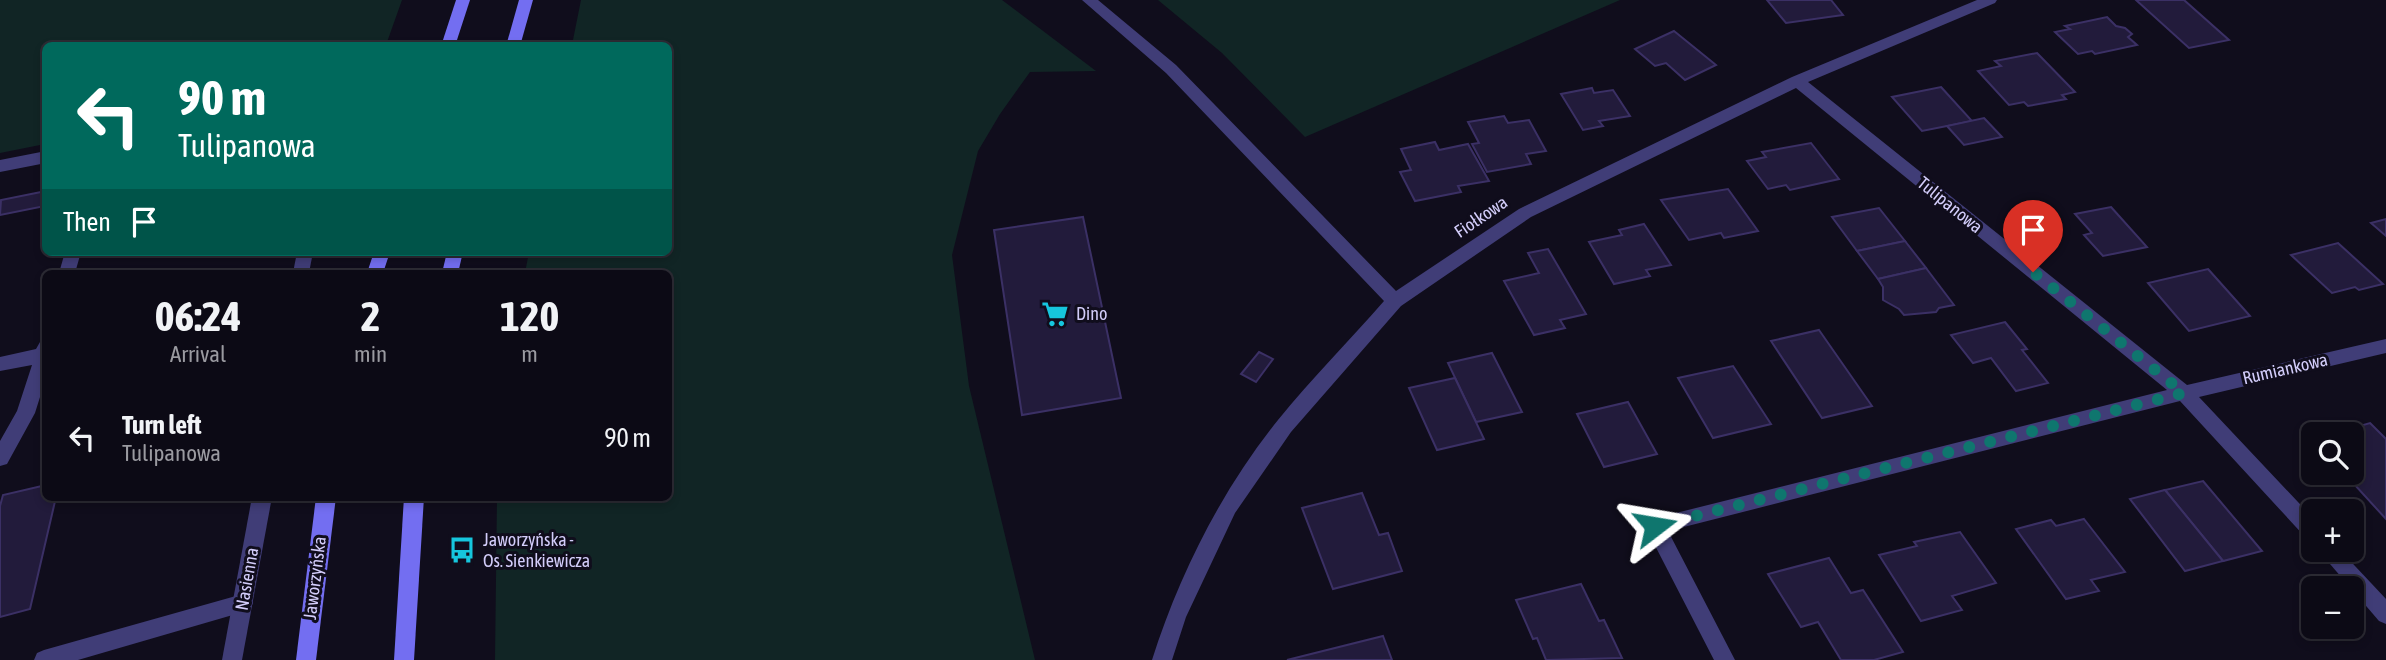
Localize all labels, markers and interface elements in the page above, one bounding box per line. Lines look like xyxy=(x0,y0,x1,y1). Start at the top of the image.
text: 90 m xyxy=(178,69,266,125)
icon: left xyxy=(63,70,154,161)
text: Tulipanowa xyxy=(178,127,316,164)
street label: Tulipanowa xyxy=(1914,172,1987,237)
street label: Fiołkowa xyxy=(1450,191,1511,242)
pin xyxy=(2003,200,2063,272)
icon: arrive xyxy=(125,203,163,241)
text: Then xyxy=(63,207,111,237)
icon: arrive xyxy=(2014,211,2052,249)
text: 06:24 xyxy=(155,292,241,340)
text: 2 xyxy=(361,292,380,340)
text: 120 xyxy=(500,292,559,340)
supermarket icon: Dino xyxy=(1040,299,1070,329)
place label: Dino xyxy=(1076,303,1107,324)
text: Arrival xyxy=(170,341,226,367)
text: min xyxy=(354,341,387,367)
text: m xyxy=(521,341,538,367)
street label: Rumiankowa xyxy=(2240,349,2329,388)
text: Turn left xyxy=(122,410,202,440)
icon: left xyxy=(63,419,101,457)
map controls xyxy=(2301,422,2364,639)
button: search xyxy=(2301,422,2364,485)
text: 90 m xyxy=(604,423,651,453)
text: Tulipanowa xyxy=(122,440,221,466)
position arrow xyxy=(1618,489,1692,563)
button: + xyxy=(2301,499,2364,562)
place label: Jaworzyńska - Os. Sienkiewicza xyxy=(483,529,590,571)
street label: Jaworzyńska xyxy=(299,535,330,621)
bus stop icon: Jaworzyńska - Os. Sienkiewicza xyxy=(447,535,477,565)
street label: Nasienna xyxy=(231,546,262,612)
button: − xyxy=(2301,576,2364,639)

